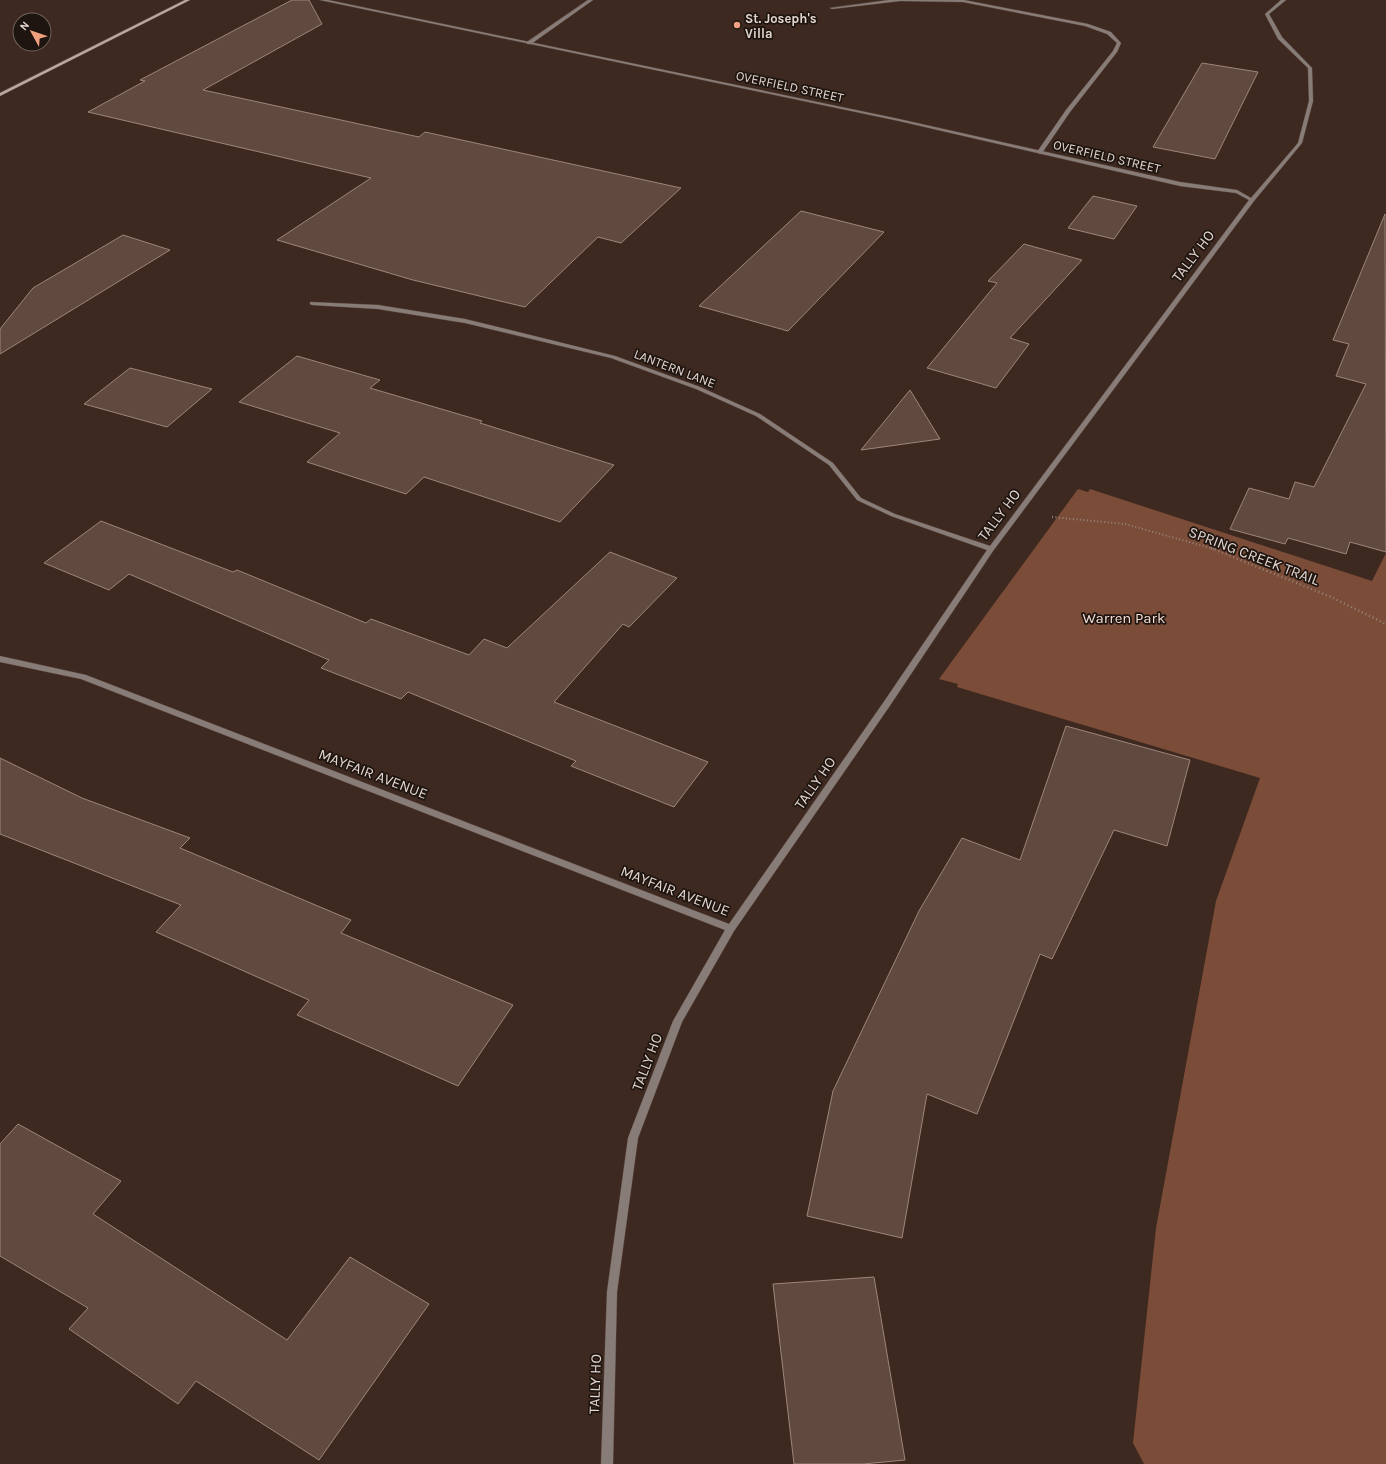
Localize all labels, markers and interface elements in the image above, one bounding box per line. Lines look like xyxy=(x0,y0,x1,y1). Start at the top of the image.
place label: St. Joseph's Villa xyxy=(745,11,817,41)
north arrow xyxy=(12,12,52,52)
text: N xyxy=(17,19,32,33)
marker: St. Joseph's Villa xyxy=(732,20,742,30)
street label: OVERFIELD STREET xyxy=(735,68,846,105)
street label: OVERFIELD STREET xyxy=(1052,137,1163,176)
street label: TALLY HO xyxy=(1168,227,1218,285)
street label: LANTERN LANE xyxy=(632,346,718,391)
street label: TALLY HO xyxy=(974,486,1024,544)
street label: SPRING CREEK TRAIL xyxy=(1186,523,1322,589)
park label: Warren Park xyxy=(1083,609,1165,627)
street label: MAYFAIR AVENUE xyxy=(316,745,430,803)
street label: TALLY HO xyxy=(790,753,840,813)
street label: MAYFAIR AVENUE xyxy=(618,862,732,920)
street label: TALLY HO xyxy=(628,1031,666,1093)
street label: TALLY HO xyxy=(585,1354,605,1414)

